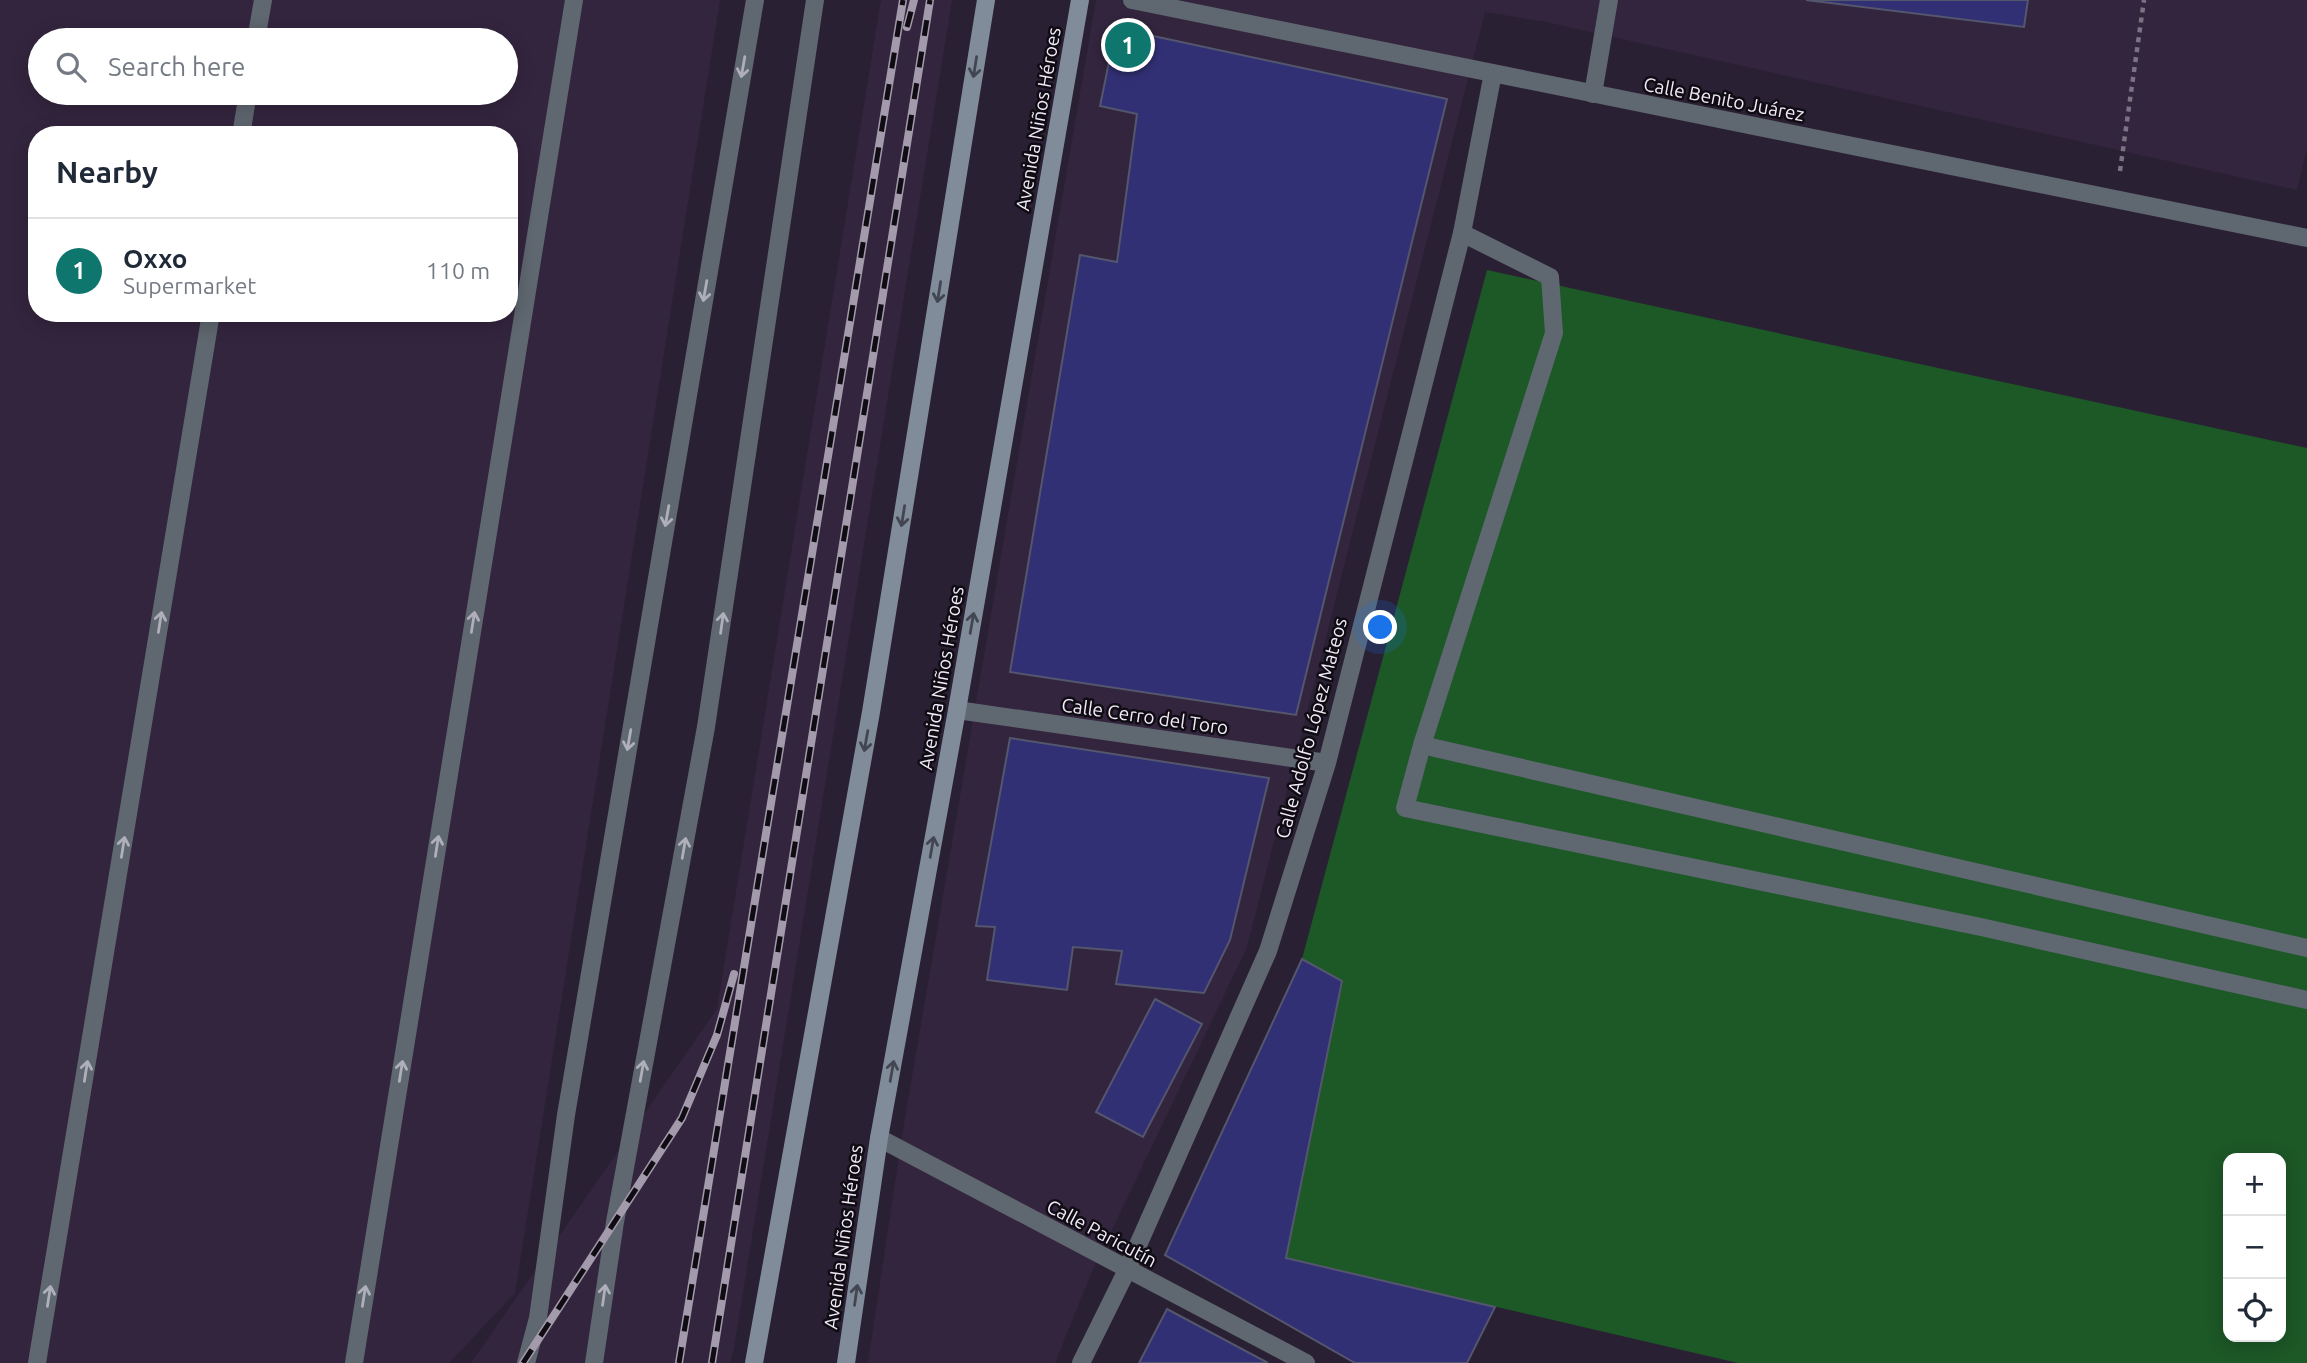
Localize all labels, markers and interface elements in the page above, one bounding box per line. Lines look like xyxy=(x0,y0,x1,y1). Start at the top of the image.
pin: 1 xyxy=(1105,19,1151,71)
street label: Avenida Niños Héroes xyxy=(1011,25,1065,213)
search box xyxy=(28,28,518,105)
icon: search xyxy=(52,48,90,86)
text: Search here xyxy=(108,52,245,81)
one-way arrow xyxy=(736,55,749,78)
one-way arrow xyxy=(969,55,982,78)
street label: Calle Benito Juárez xyxy=(1642,73,1807,125)
text: Nearby xyxy=(56,155,158,189)
text: Oxxo xyxy=(123,244,188,273)
text: 1 xyxy=(73,258,85,283)
text: 110 m xyxy=(426,258,490,283)
text: Supermarket xyxy=(123,273,256,298)
one-way arrow xyxy=(697,280,711,302)
one-way arrow xyxy=(932,280,945,303)
one-way arrow xyxy=(660,504,673,527)
one-way arrow xyxy=(896,505,909,527)
street label: Avenida Niños Héroes xyxy=(914,584,968,772)
your location xyxy=(1363,610,1397,644)
one-way arrow xyxy=(154,611,167,634)
one-way arrow xyxy=(467,611,480,634)
one-way arrow xyxy=(715,612,728,635)
one-way arrow xyxy=(966,612,980,635)
street label: Calle Adolfo López Mateos xyxy=(1271,615,1351,841)
street label: Calle Cerro del Toro xyxy=(1060,693,1230,739)
one-way arrow xyxy=(622,728,635,751)
one-way arrow xyxy=(859,729,872,752)
one-way arrow xyxy=(117,836,130,859)
one-way arrow xyxy=(431,836,444,858)
one-way arrow xyxy=(926,836,940,859)
one-way arrow xyxy=(678,837,691,860)
one-way arrow xyxy=(80,1060,93,1083)
one-way arrow xyxy=(395,1060,408,1083)
one-way arrow xyxy=(636,1060,650,1083)
one-way arrow xyxy=(885,1060,899,1083)
street label: Avenida Niños Héroes xyxy=(819,1143,867,1331)
map controls xyxy=(2223,1153,2286,1342)
button: + xyxy=(2223,1153,2286,1216)
street label: Calle Paricutín xyxy=(1043,1195,1161,1271)
button: − xyxy=(2223,1216,2286,1279)
button: locate xyxy=(2223,1279,2286,1342)
one-way arrow xyxy=(43,1285,56,1308)
one-way arrow xyxy=(358,1285,371,1308)
one-way arrow xyxy=(597,1285,610,1307)
one-way arrow xyxy=(850,1285,863,1307)

